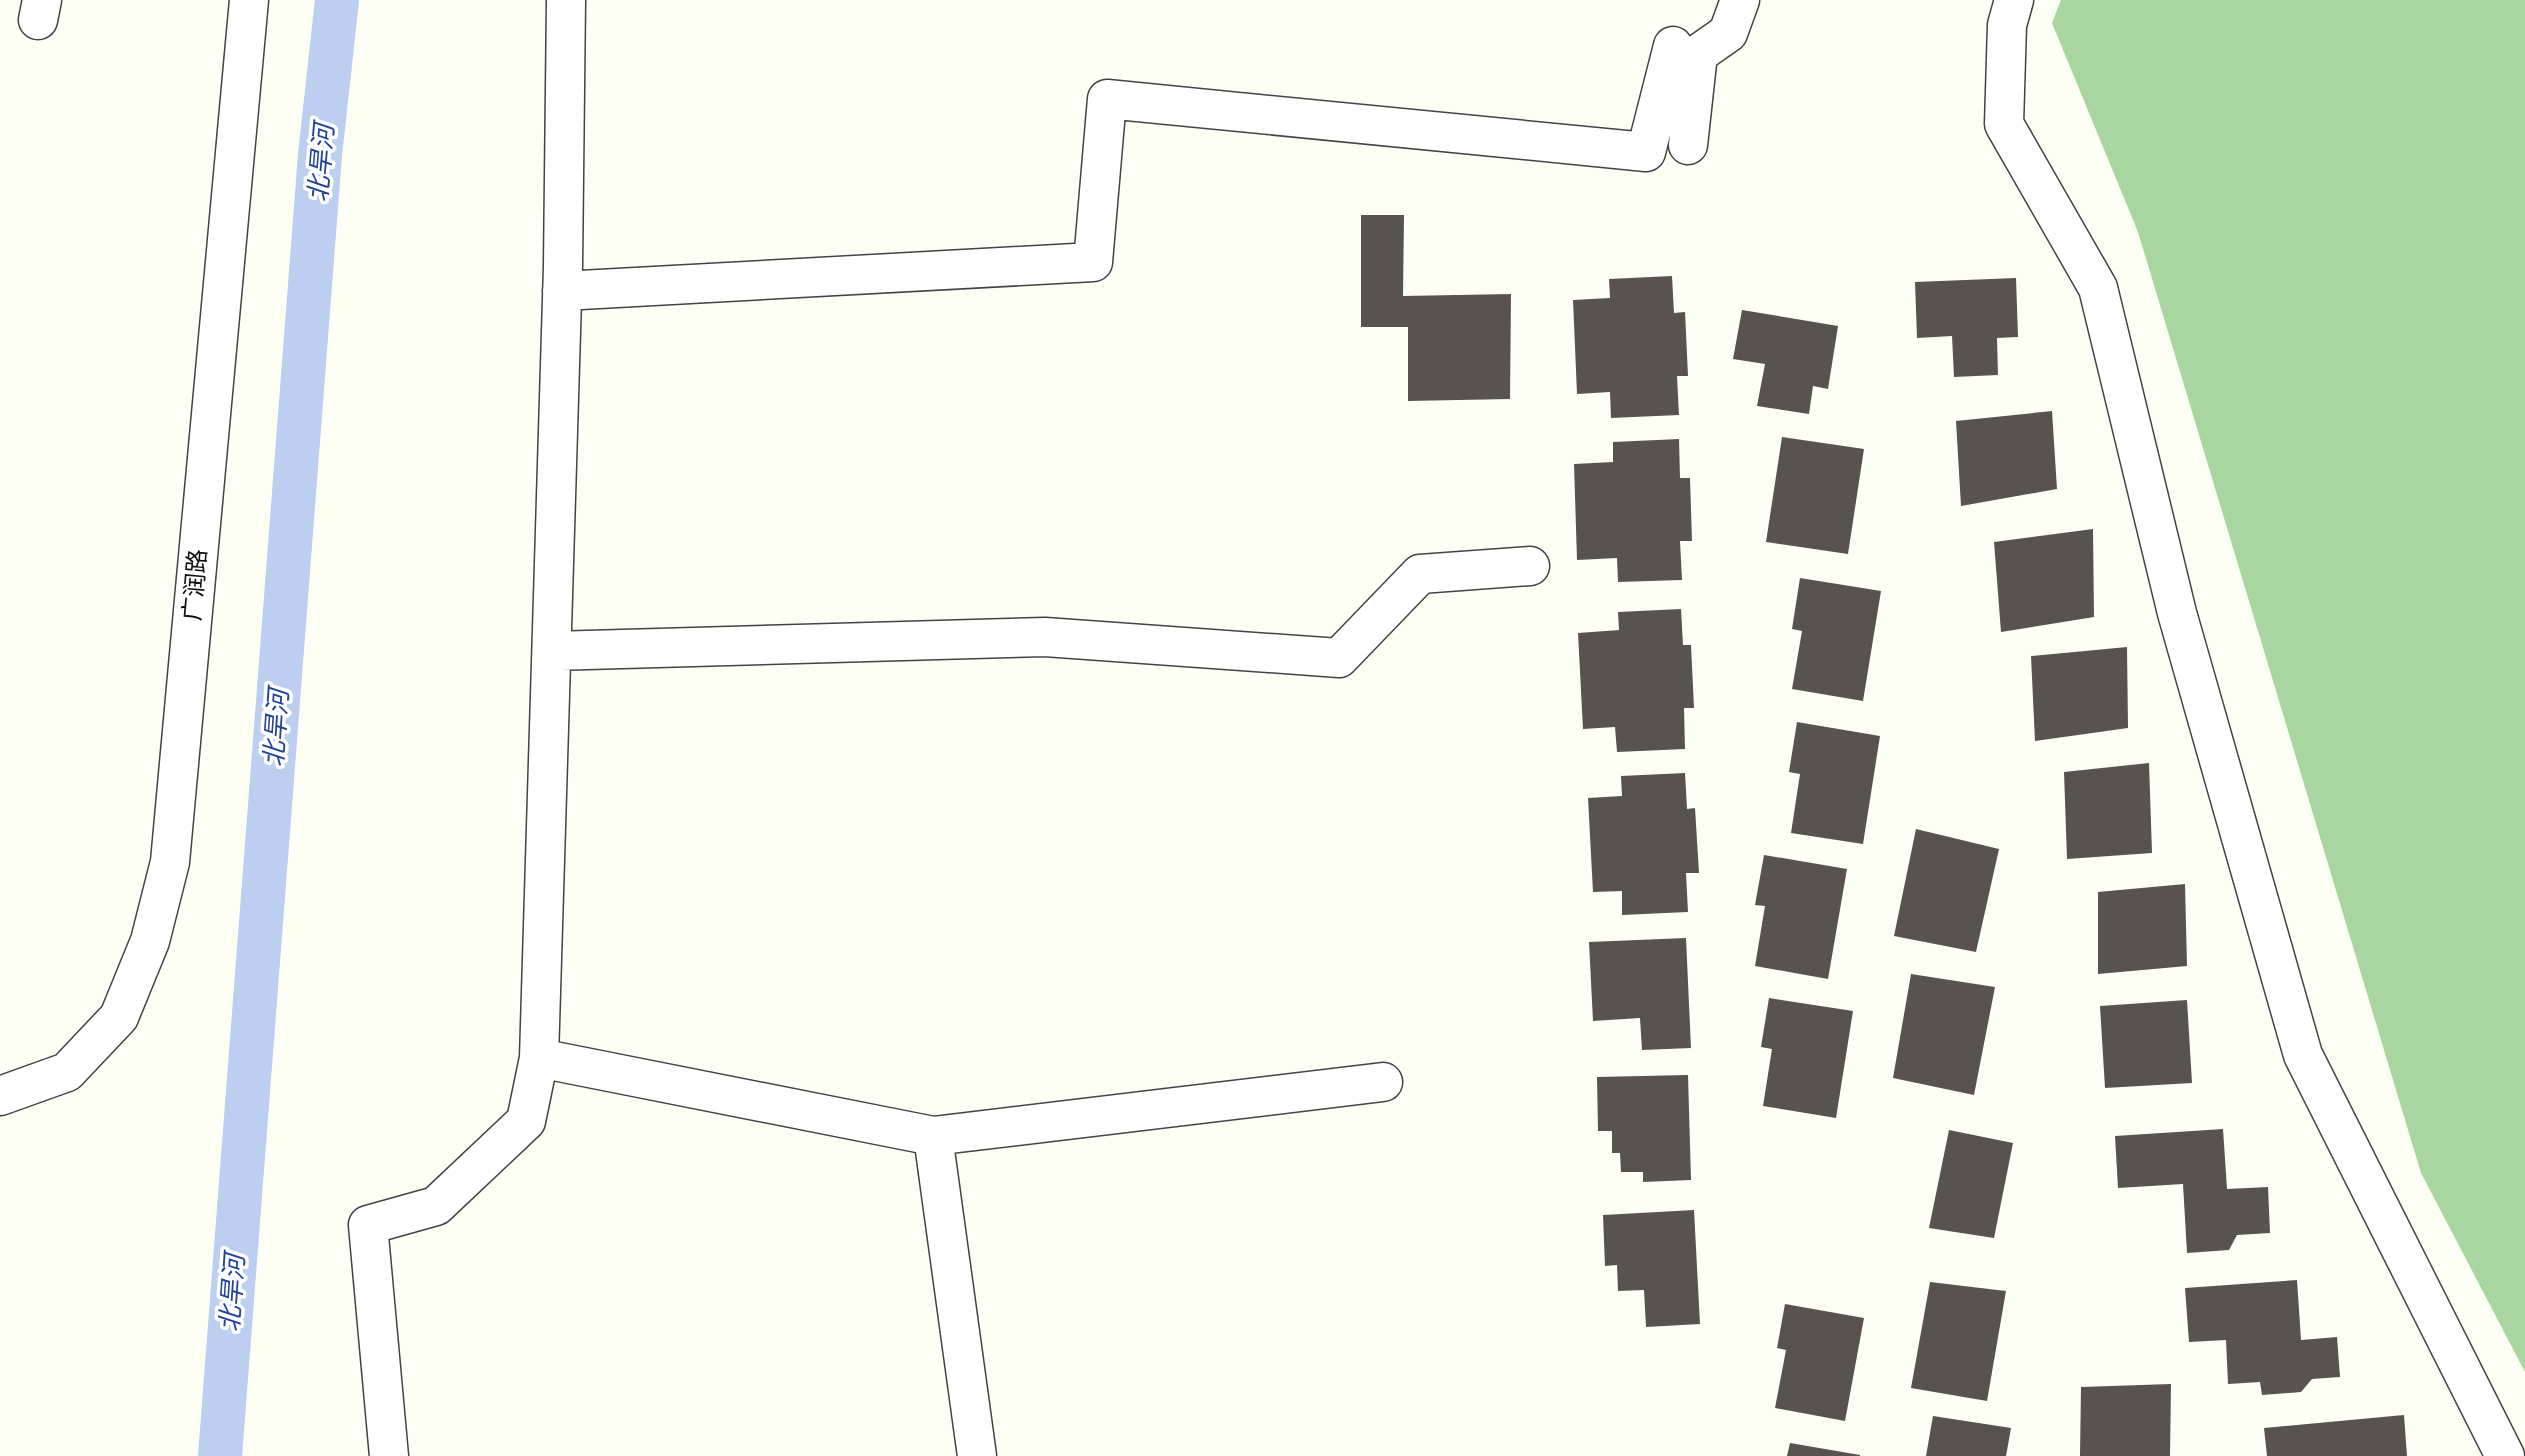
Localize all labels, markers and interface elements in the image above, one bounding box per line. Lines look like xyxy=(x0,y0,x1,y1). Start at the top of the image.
water label: 北旱河 xyxy=(297,117,341,203)
street label: 广润路 xyxy=(172,547,213,622)
water label: 北旱河 xyxy=(252,683,295,768)
water label: 北旱河 xyxy=(208,1248,251,1333)

